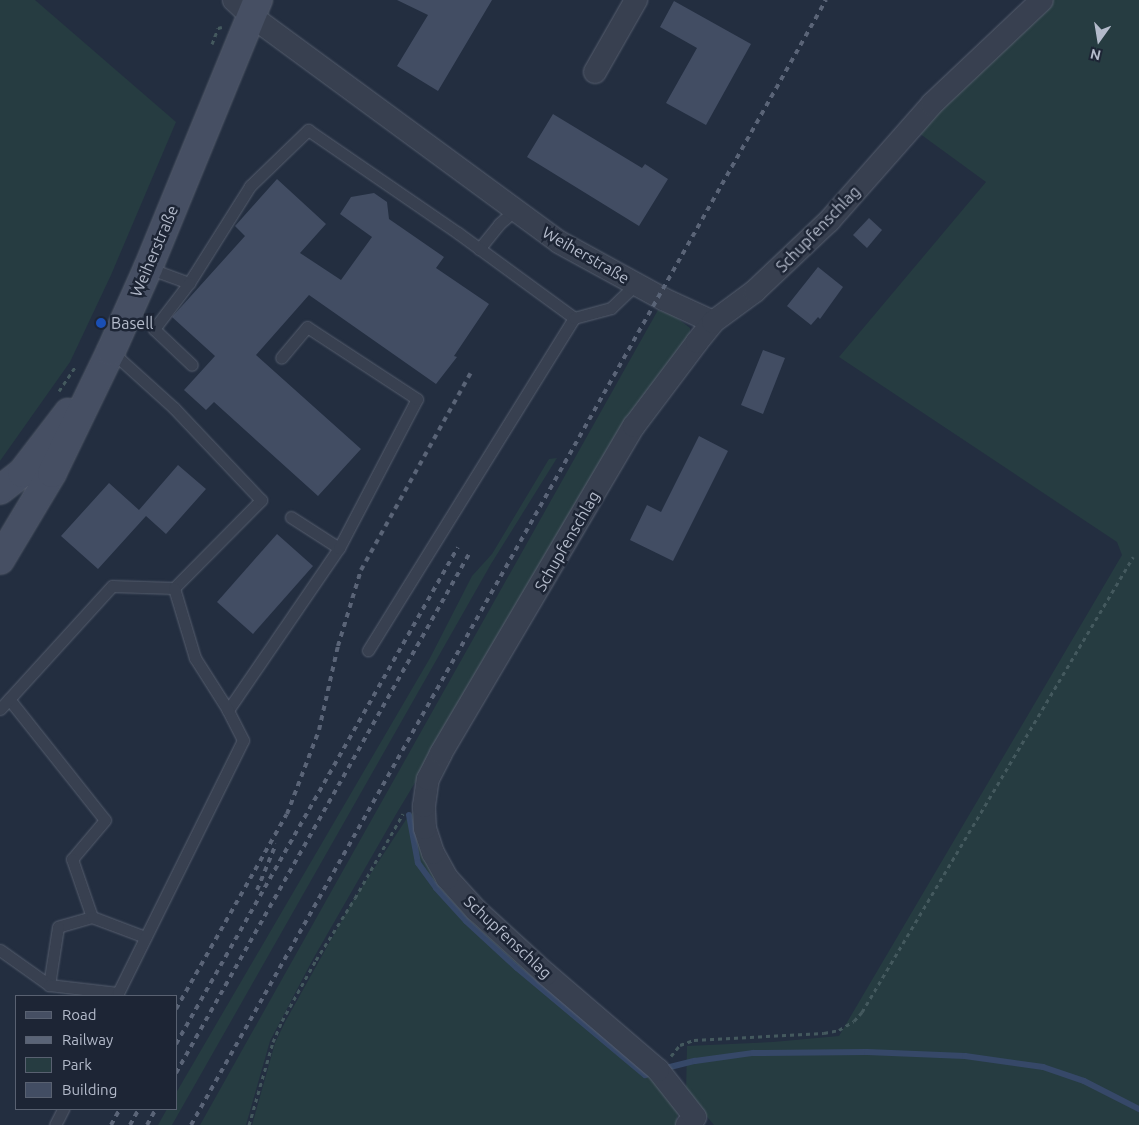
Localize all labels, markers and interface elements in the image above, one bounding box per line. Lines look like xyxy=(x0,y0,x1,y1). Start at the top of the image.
north arrow xyxy=(1074,15,1124,65)
text: N xyxy=(1089,46,1103,64)
street label: Schupfenschlag xyxy=(772,182,864,276)
street label: Weiherstraße xyxy=(126,202,182,300)
street label: Weiherstraße xyxy=(539,222,633,288)
place label: Basell xyxy=(111,313,154,333)
marker: Basell xyxy=(95,317,107,329)
street label: Schupfenschlag xyxy=(531,487,603,595)
street label: Schupfenschlag xyxy=(460,892,556,982)
legend xyxy=(15,995,178,1110)
text: Road xyxy=(62,1006,97,1023)
text: Railway xyxy=(62,1031,113,1048)
text: Park xyxy=(62,1056,92,1073)
text: Building xyxy=(62,1081,117,1098)

